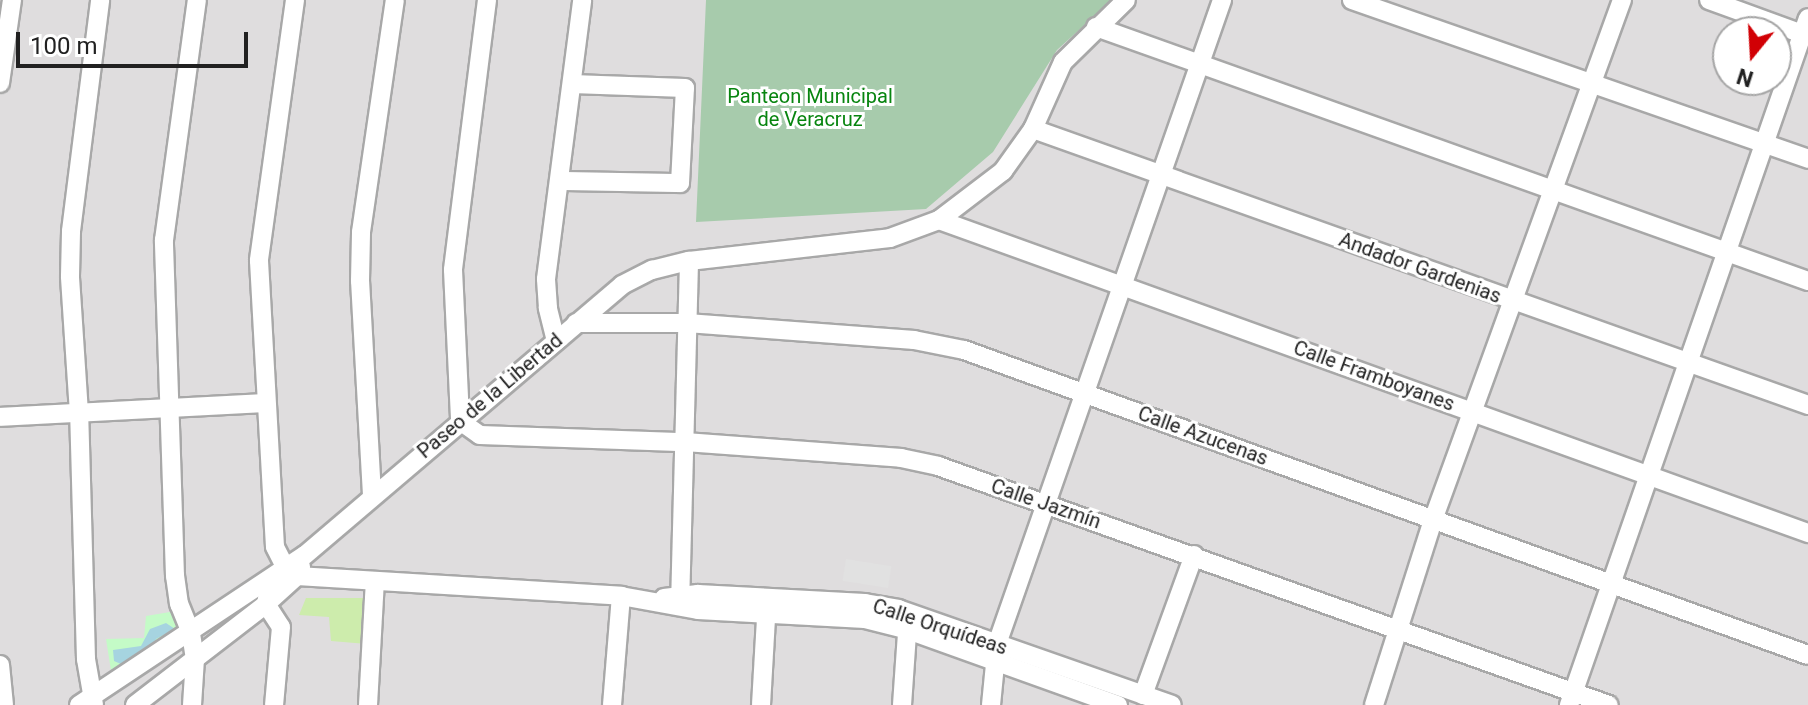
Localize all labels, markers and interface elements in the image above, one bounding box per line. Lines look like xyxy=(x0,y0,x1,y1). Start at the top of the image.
scale bar xyxy=(20,16,252,66)
north arrow xyxy=(1712,16,1792,96)
text: 100 m xyxy=(30,32,97,60)
text: N xyxy=(1734,63,1756,92)
park label: Panteon Municipal de Veracruz xyxy=(727,84,893,131)
street label: Andador Gardenias xyxy=(1336,228,1504,308)
street label: Paseo de la Libertad xyxy=(413,328,567,464)
street label: Calle Framboyanes xyxy=(1290,336,1458,416)
street label: Calle Azucenas xyxy=(1135,401,1271,471)
street label: Calle Jazmín xyxy=(988,474,1104,534)
street label: Calle Orquídeas xyxy=(870,594,1010,660)

